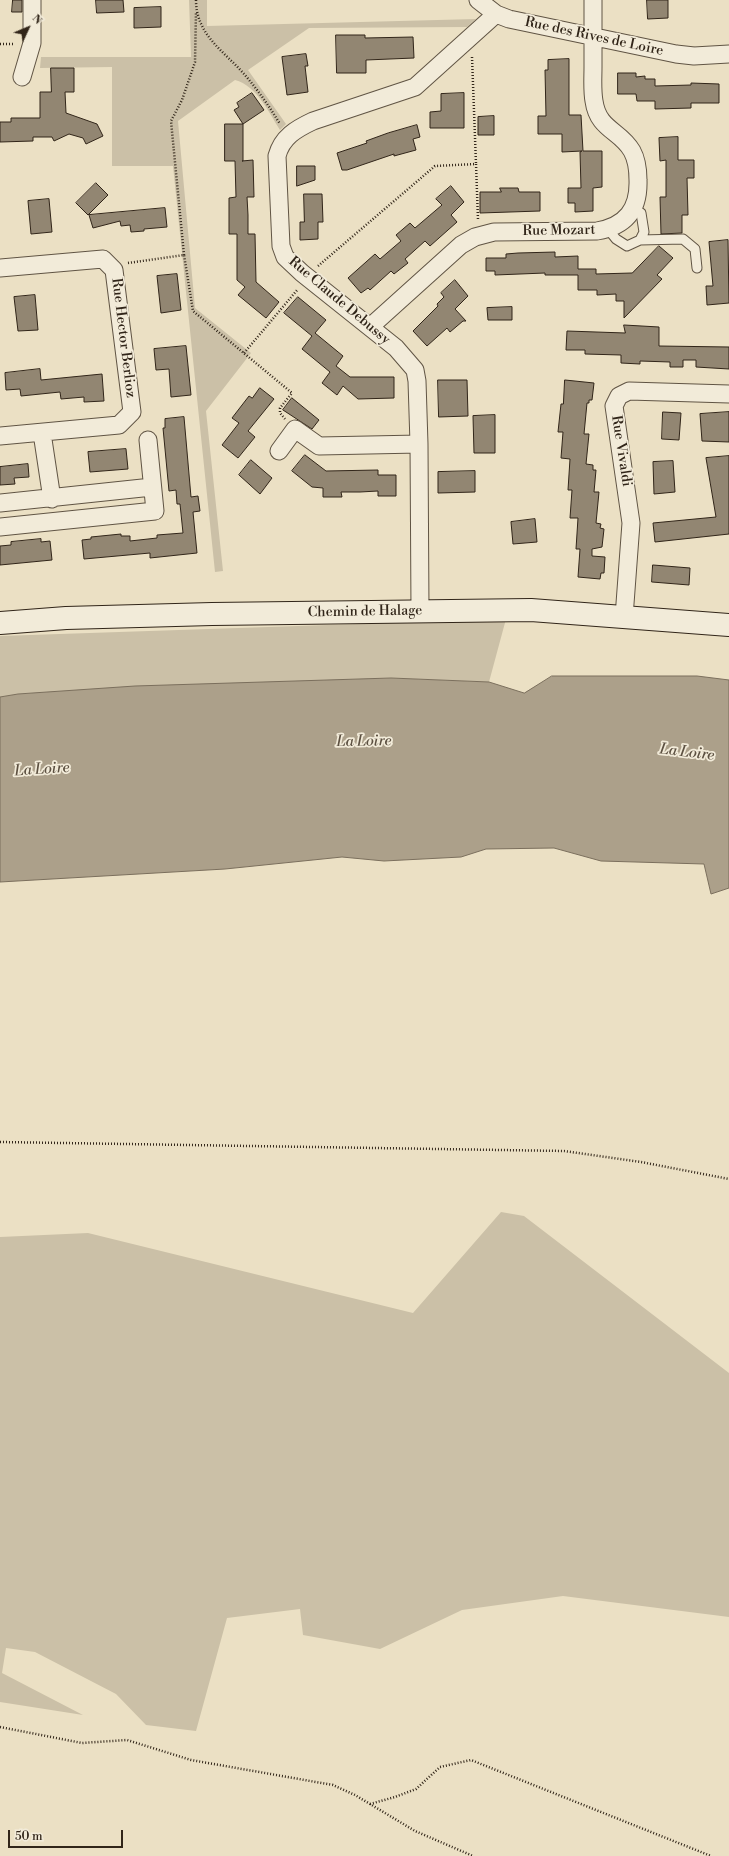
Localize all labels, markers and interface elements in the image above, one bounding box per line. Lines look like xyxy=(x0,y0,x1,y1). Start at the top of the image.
north arrow xyxy=(8,8,48,48)
text: N xyxy=(29,12,45,28)
street label: Rue des Rives de Loire xyxy=(523,14,665,60)
street label: Rue Mozart xyxy=(522,222,596,240)
street label: Rue Claude Debussy xyxy=(285,254,393,348)
street label: Rue Hector Berlioz xyxy=(107,277,139,399)
street label: Rue Vivaldi xyxy=(607,414,635,488)
street label: Chemin de Halage xyxy=(307,603,423,621)
water label: La Loire xyxy=(336,733,392,751)
water label: La Loire xyxy=(659,741,715,765)
water label: La Loire xyxy=(14,759,70,781)
scale bar xyxy=(10,1822,125,1848)
text: 50 m xyxy=(15,1829,43,1844)

